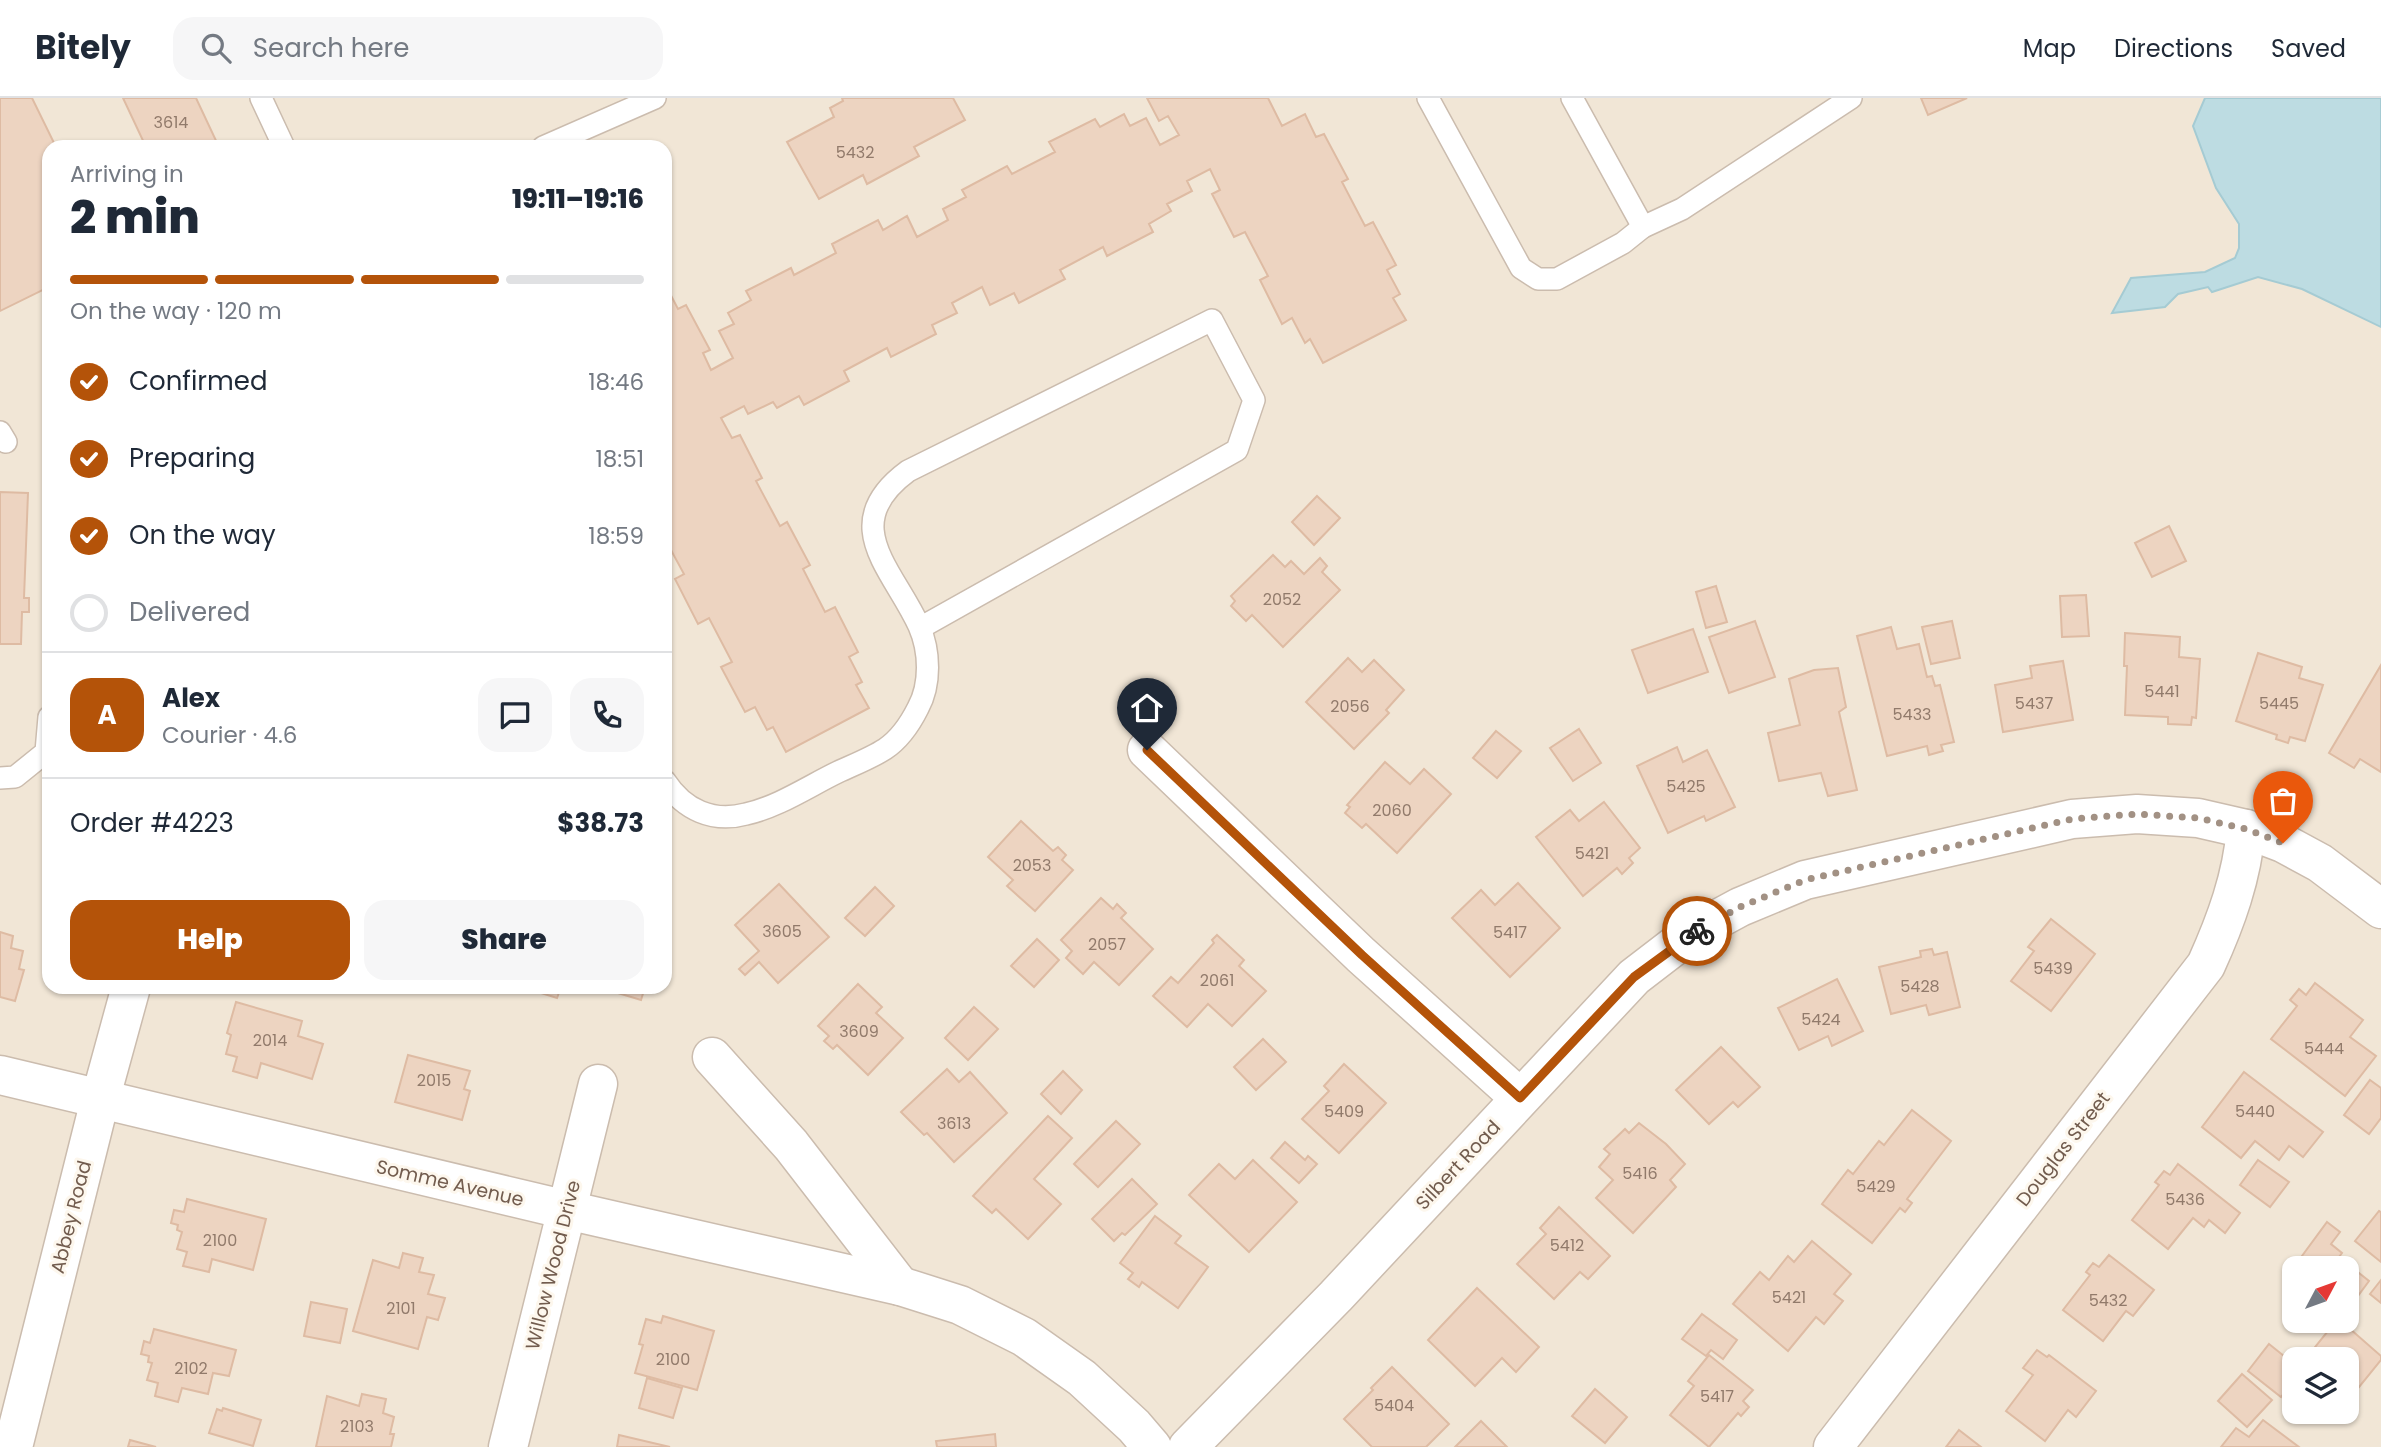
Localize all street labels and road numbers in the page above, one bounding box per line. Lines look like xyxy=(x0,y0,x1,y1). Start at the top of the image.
street label: Douglas Street xyxy=(2010,1086,2116,1212)
street label: Silbert Road xyxy=(1409,1114,1507,1216)
street label: Somme Avenue xyxy=(374,1153,526,1213)
street label: Abbey Road xyxy=(44,1158,98,1276)
street label: Willow Wood Drive xyxy=(519,1177,587,1353)

